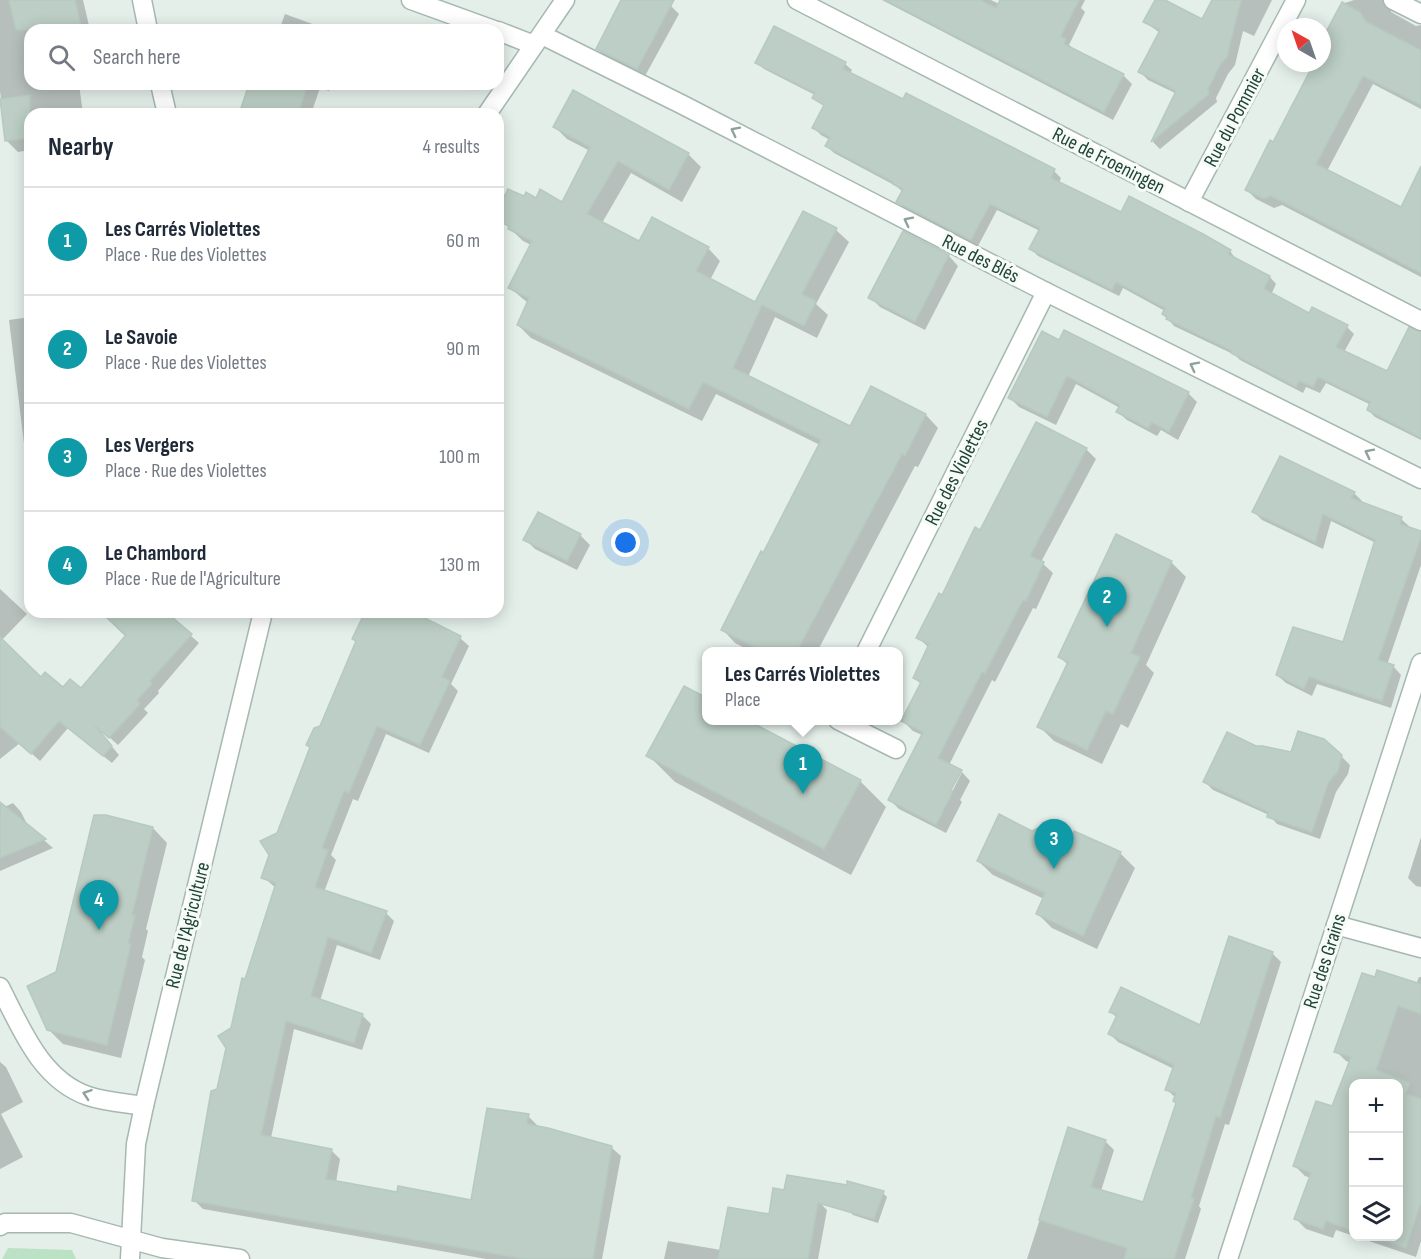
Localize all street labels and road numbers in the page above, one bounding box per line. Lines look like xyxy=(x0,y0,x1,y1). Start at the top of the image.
street label: Rue du Pommier xyxy=(1199,64,1271,171)
street label: Rue de Froeningen xyxy=(1048,122,1169,200)
street label: Rue des Blés xyxy=(938,229,1023,289)
street label: Rue des Violettes xyxy=(920,416,994,529)
street label: Rue de l'Agriculture xyxy=(161,859,215,991)
street label: Rue des Grains xyxy=(1298,911,1352,1012)

